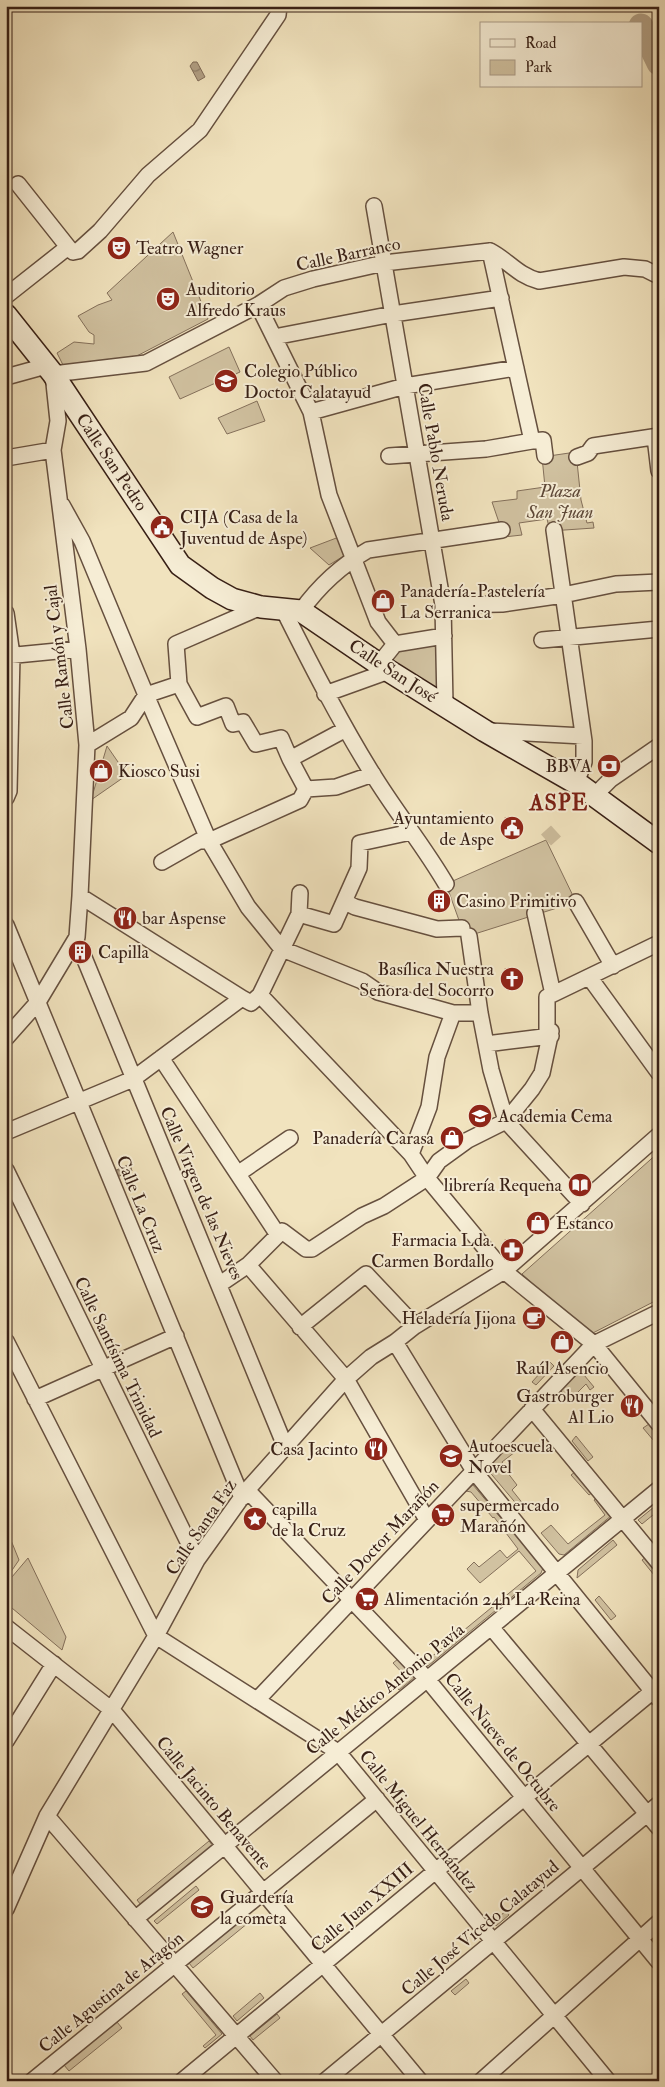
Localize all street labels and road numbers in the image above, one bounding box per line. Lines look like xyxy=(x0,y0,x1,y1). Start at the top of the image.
street label: Calle Barranco xyxy=(294,232,403,277)
street label: Calle Pablo Neruda xyxy=(412,381,459,523)
street label: Calle San Pedro xyxy=(70,409,153,516)
street label: Calle Ramón y Cajal xyxy=(39,583,80,730)
street label: Calle San José xyxy=(344,634,442,709)
street label: Calle Virgen de las Nieves xyxy=(155,1103,248,1283)
street label: Calle La Cruz xyxy=(111,1152,171,1256)
street label: Calle Santísima Trinidad xyxy=(69,1273,167,1442)
street label: Calle Santa Faz xyxy=(161,1474,242,1580)
street label: Calle Doctor Marañón xyxy=(317,1475,444,1610)
street label: Calle Médico Antonio Pavía xyxy=(301,1618,470,1760)
street label: Calle Nueve de Octubre xyxy=(439,1668,566,1817)
street label: Calle Jacinto Benavente xyxy=(151,1732,277,1875)
street label: Calle Miguel Hernández xyxy=(354,1745,483,1898)
street label: Calle José Vicedo Calatayud xyxy=(397,1855,564,2001)
street label: Calle Juan XXIII xyxy=(306,1858,419,1957)
street label: Calle Agustina de Aragón xyxy=(34,1927,189,2058)

